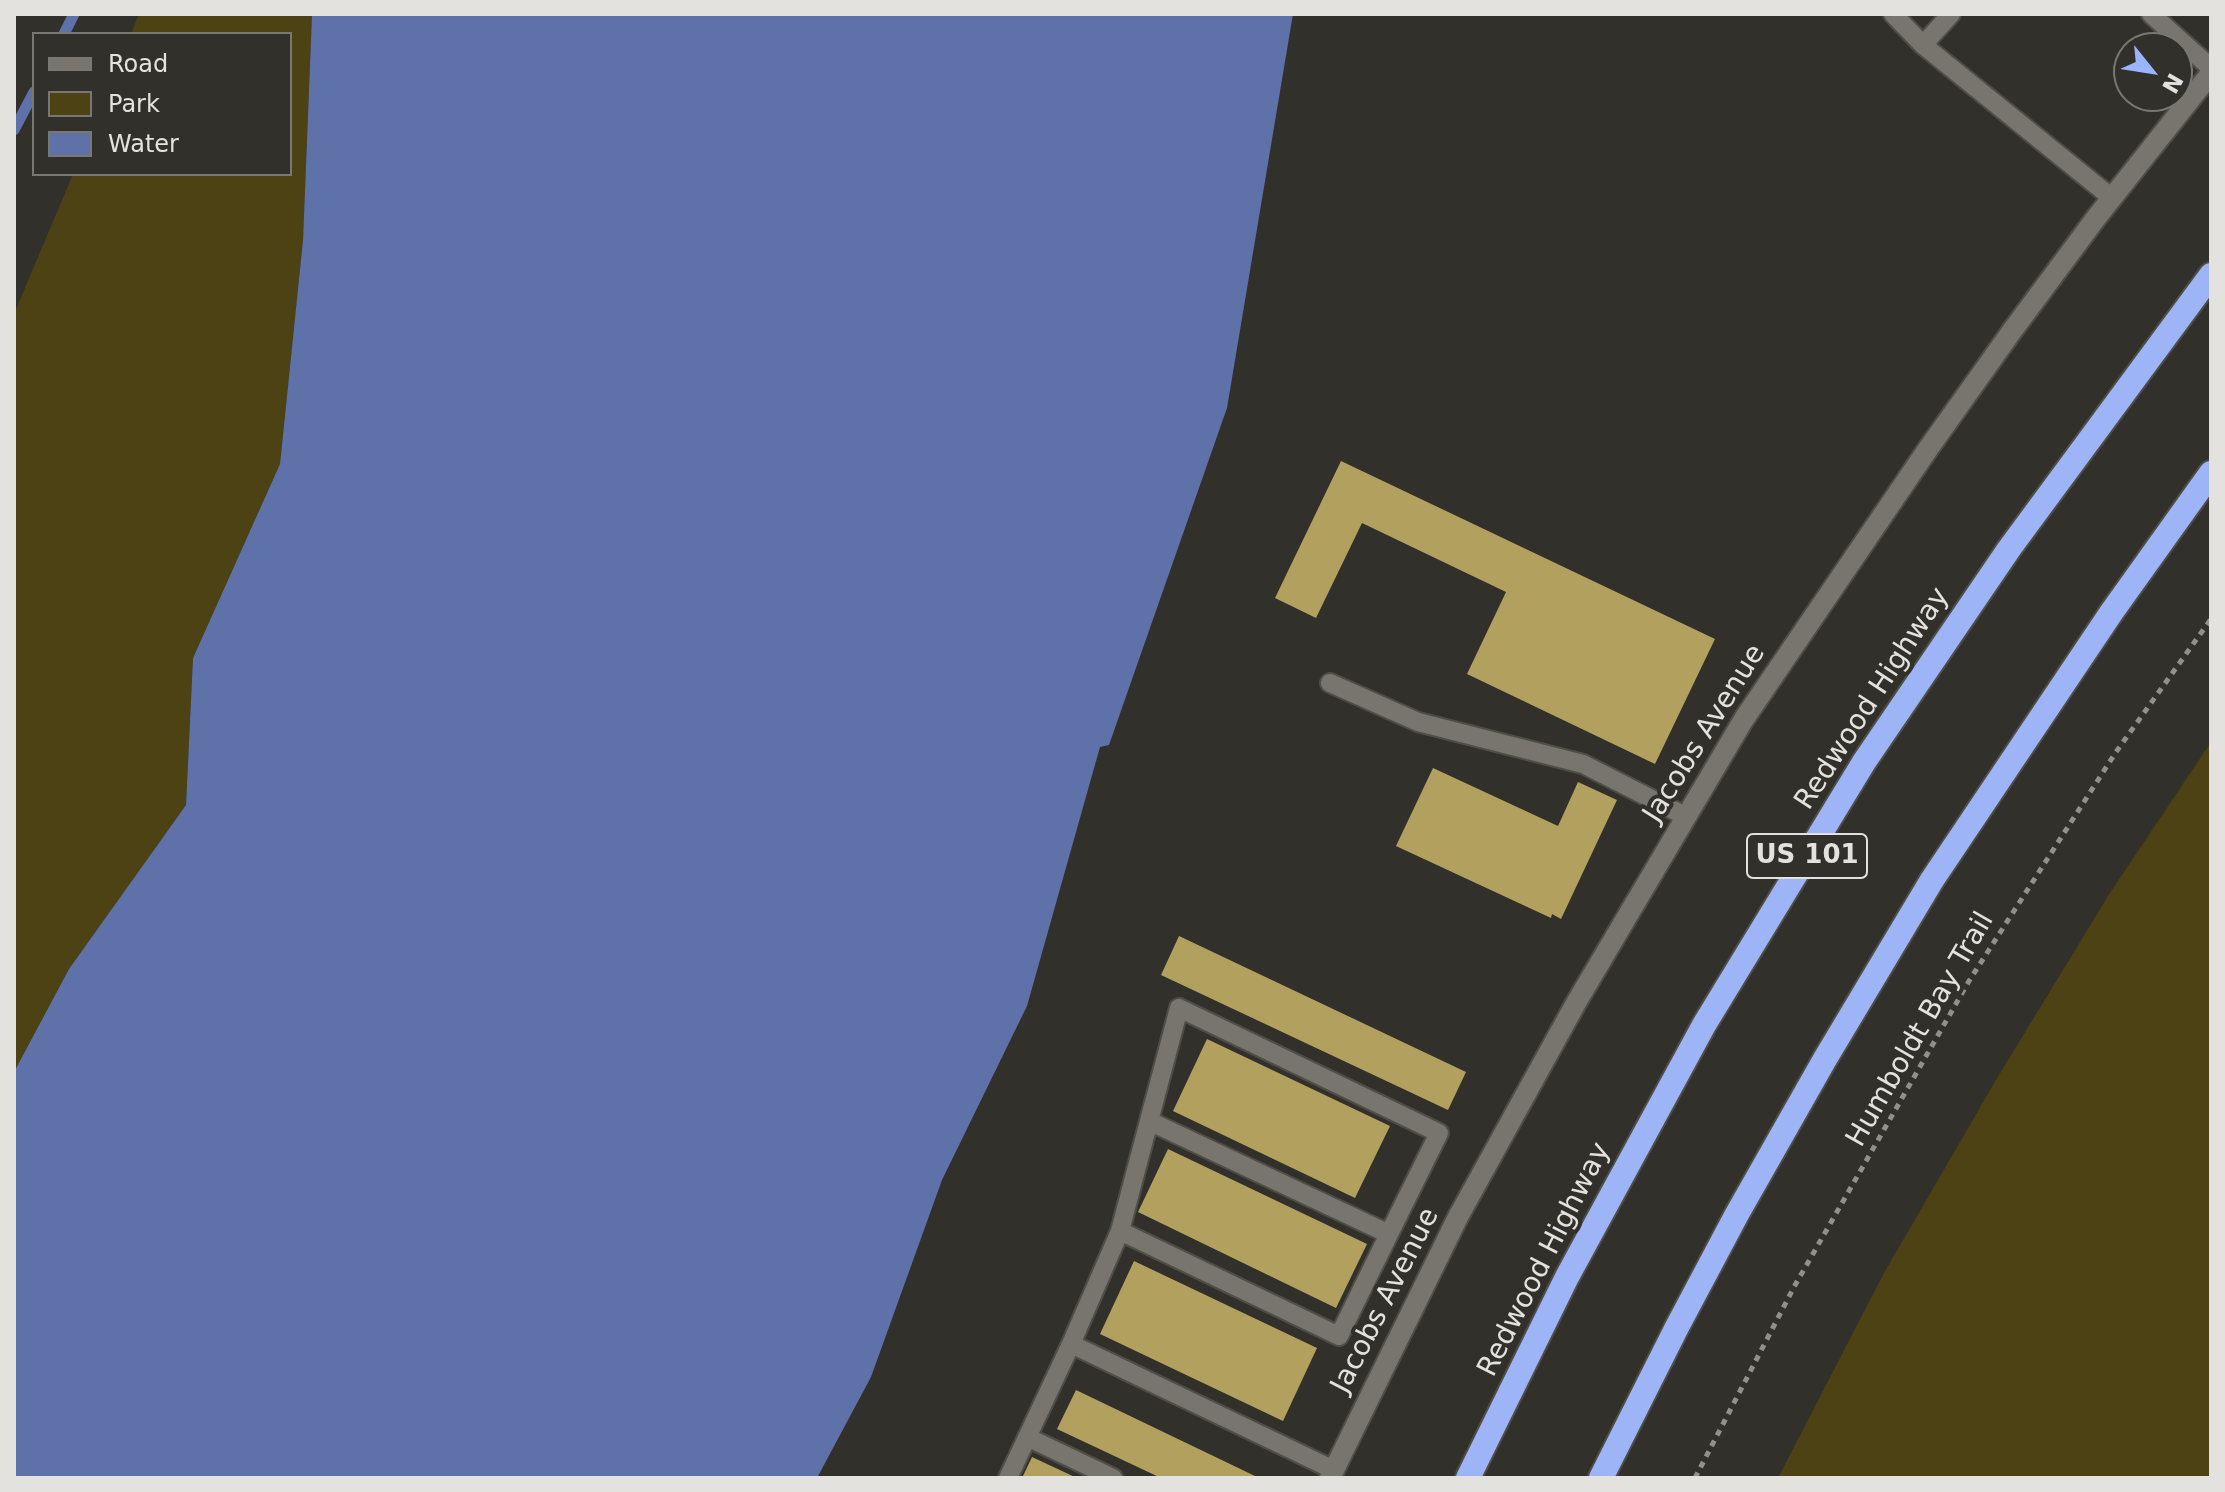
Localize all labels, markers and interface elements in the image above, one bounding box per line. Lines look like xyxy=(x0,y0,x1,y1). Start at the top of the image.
legend xyxy=(32,32,292,176)
north arrow xyxy=(2113,32,2193,112)
text: Road xyxy=(108,50,168,78)
text: N xyxy=(2157,69,2188,97)
text: Park xyxy=(108,90,160,118)
text: Water xyxy=(108,130,179,158)
street label: Redwood Highway xyxy=(1789,582,1957,816)
street label: Jacobs Avenue xyxy=(1637,639,1773,829)
road number: US 101 xyxy=(1747,834,1867,878)
street label: Humboldt Bay Trail xyxy=(1840,907,2002,1153)
street label: Redwood Highway xyxy=(1471,1137,1619,1383)
street label: Jacobs Avenue xyxy=(1325,1203,1447,1399)

